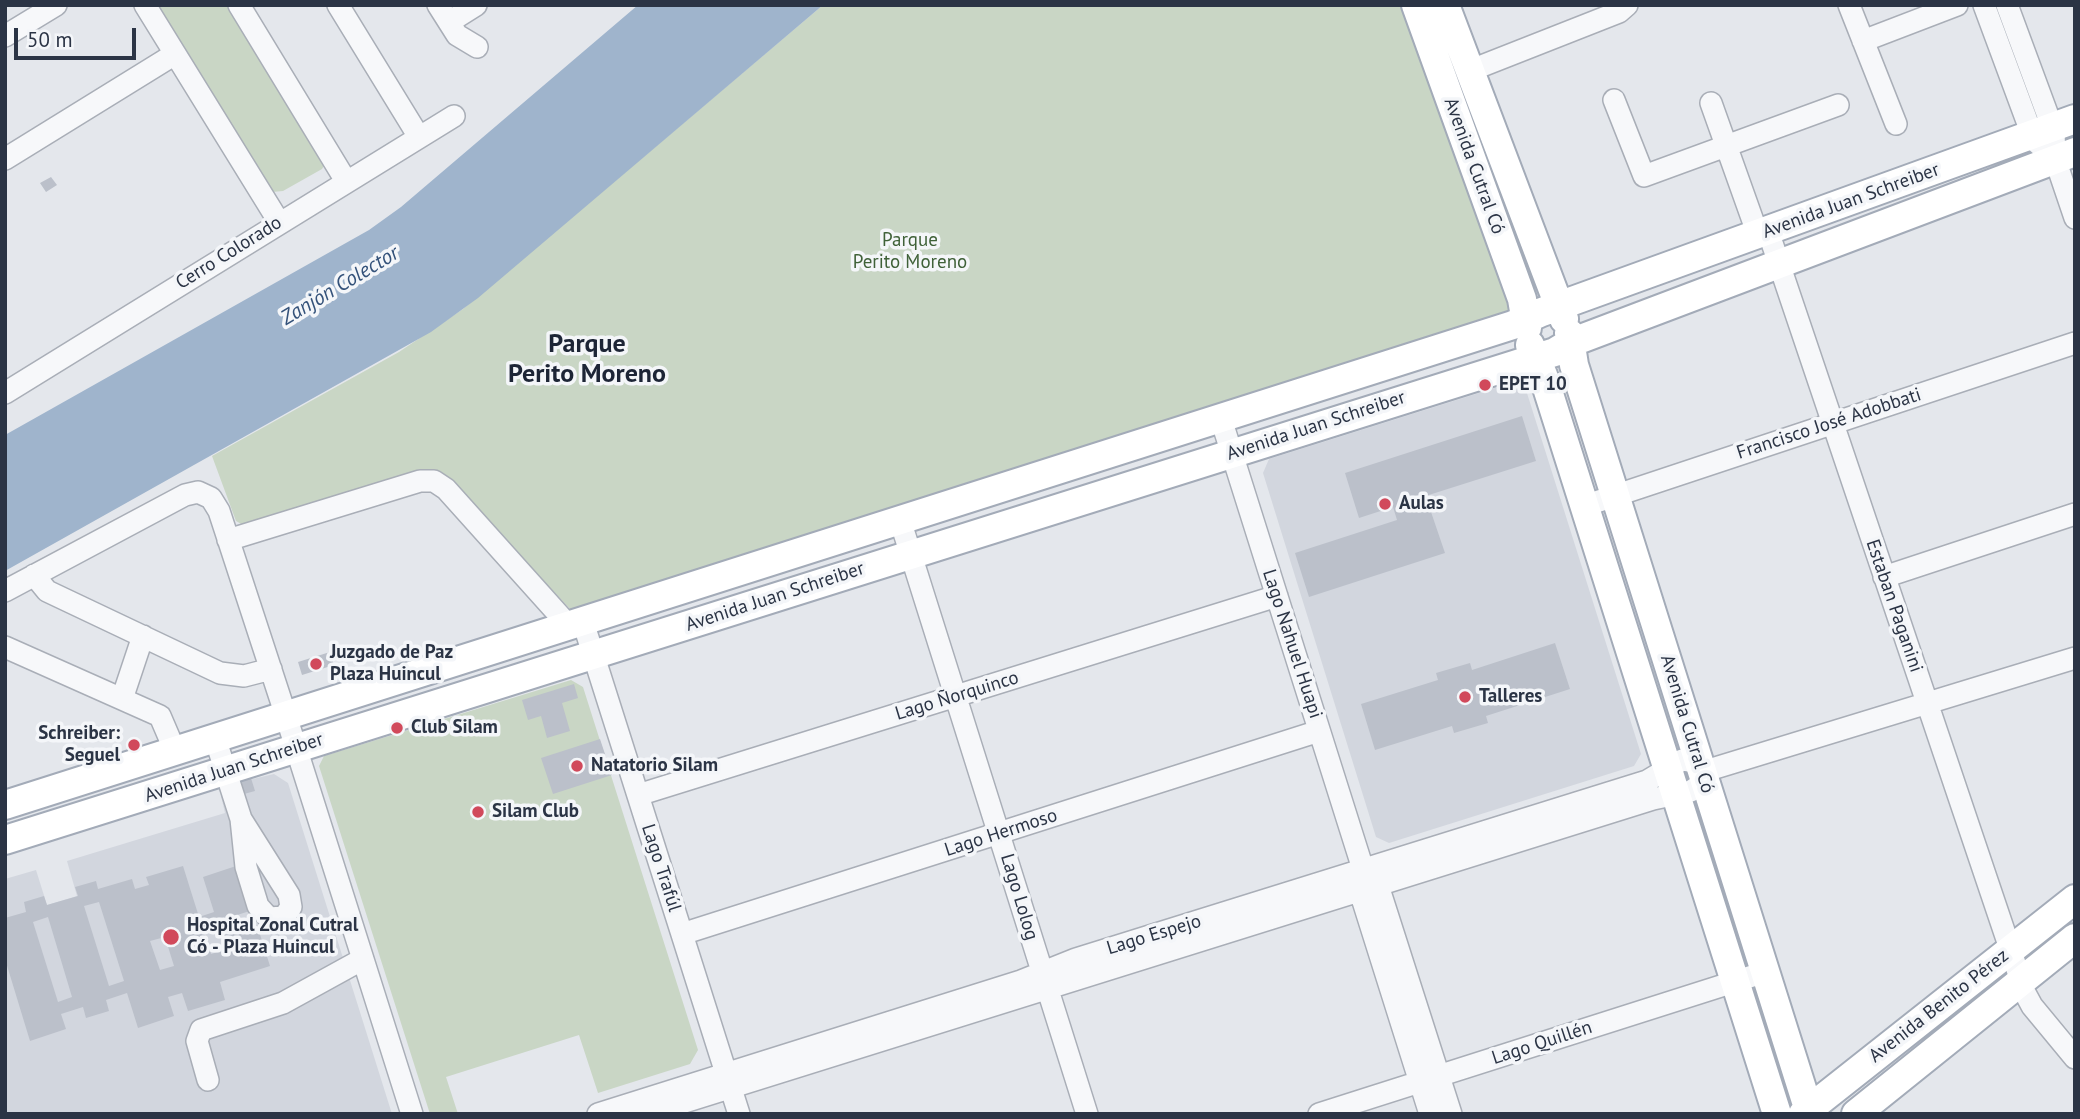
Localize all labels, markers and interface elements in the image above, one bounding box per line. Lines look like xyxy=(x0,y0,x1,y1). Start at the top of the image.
scale bar xyxy=(18,14,140,58)
text: 50 m xyxy=(27,26,73,53)
street label: Avenida Cutral Có xyxy=(1439,95,1509,237)
street label: Avenida Juan Schreiber xyxy=(1759,158,1943,244)
street label: Cerro Colorado xyxy=(172,211,286,295)
park label: Parque Perito Moreno xyxy=(853,230,967,274)
water label: Zanjón Colector xyxy=(276,241,404,331)
district label: Parque Perito Moreno xyxy=(508,329,666,390)
place label: EPET 10 xyxy=(1499,374,1567,396)
marker: EPET 10 xyxy=(1477,377,1493,393)
street label: Francisco José Adobbati xyxy=(1734,383,1924,465)
street label: Avenida Juan Schreiber xyxy=(1224,386,1408,466)
place label: Aulas xyxy=(1399,493,1444,515)
marker: Aulas xyxy=(1377,496,1393,512)
street label: Estaban Paganini xyxy=(1861,536,1927,676)
street label: Avenida Juan Schreiber xyxy=(683,557,867,637)
street label: Lago Nahuel Huapi xyxy=(1257,567,1327,721)
place label: Juzgado de Paz Plaza Huincul xyxy=(330,642,453,686)
street label: Avenida Cutral Có xyxy=(1655,652,1719,796)
marker: Juzgado de Paz Plaza Huincul xyxy=(308,656,324,672)
street label: Lago Ñorquinco xyxy=(892,666,1022,726)
place label: Talleres xyxy=(1479,686,1542,708)
marker: Talleres xyxy=(1457,689,1473,705)
place label: Club Silam xyxy=(411,717,498,739)
marker: Club Silam xyxy=(389,720,405,736)
place label: Schreiber: Seguel xyxy=(38,723,120,767)
street label: Avenida Juan Schreiber xyxy=(142,728,326,808)
marker: Schreiber: Seguel xyxy=(126,737,142,753)
place label: Natatorio Silam xyxy=(591,755,718,777)
marker: Natatorio Silam xyxy=(569,758,585,774)
place label: Silam Club xyxy=(492,801,579,823)
marker: Silam Club xyxy=(470,804,486,820)
street label: Lago Hermoso xyxy=(942,804,1060,862)
street label: Lago Trafúl xyxy=(636,821,686,915)
street label: Lago Lolog xyxy=(995,851,1043,943)
street label: Lago Espejo xyxy=(1104,910,1204,960)
place label: Hospital Zonal Cutral Có - Plaza Huincul xyxy=(187,915,358,959)
marker: Hospital Zonal Cutral Có - Plaza Huincul xyxy=(161,927,181,947)
street label: Avenida Benito Pérez xyxy=(1865,944,2013,1068)
street label: Lago Quillén xyxy=(1489,1016,1595,1070)

